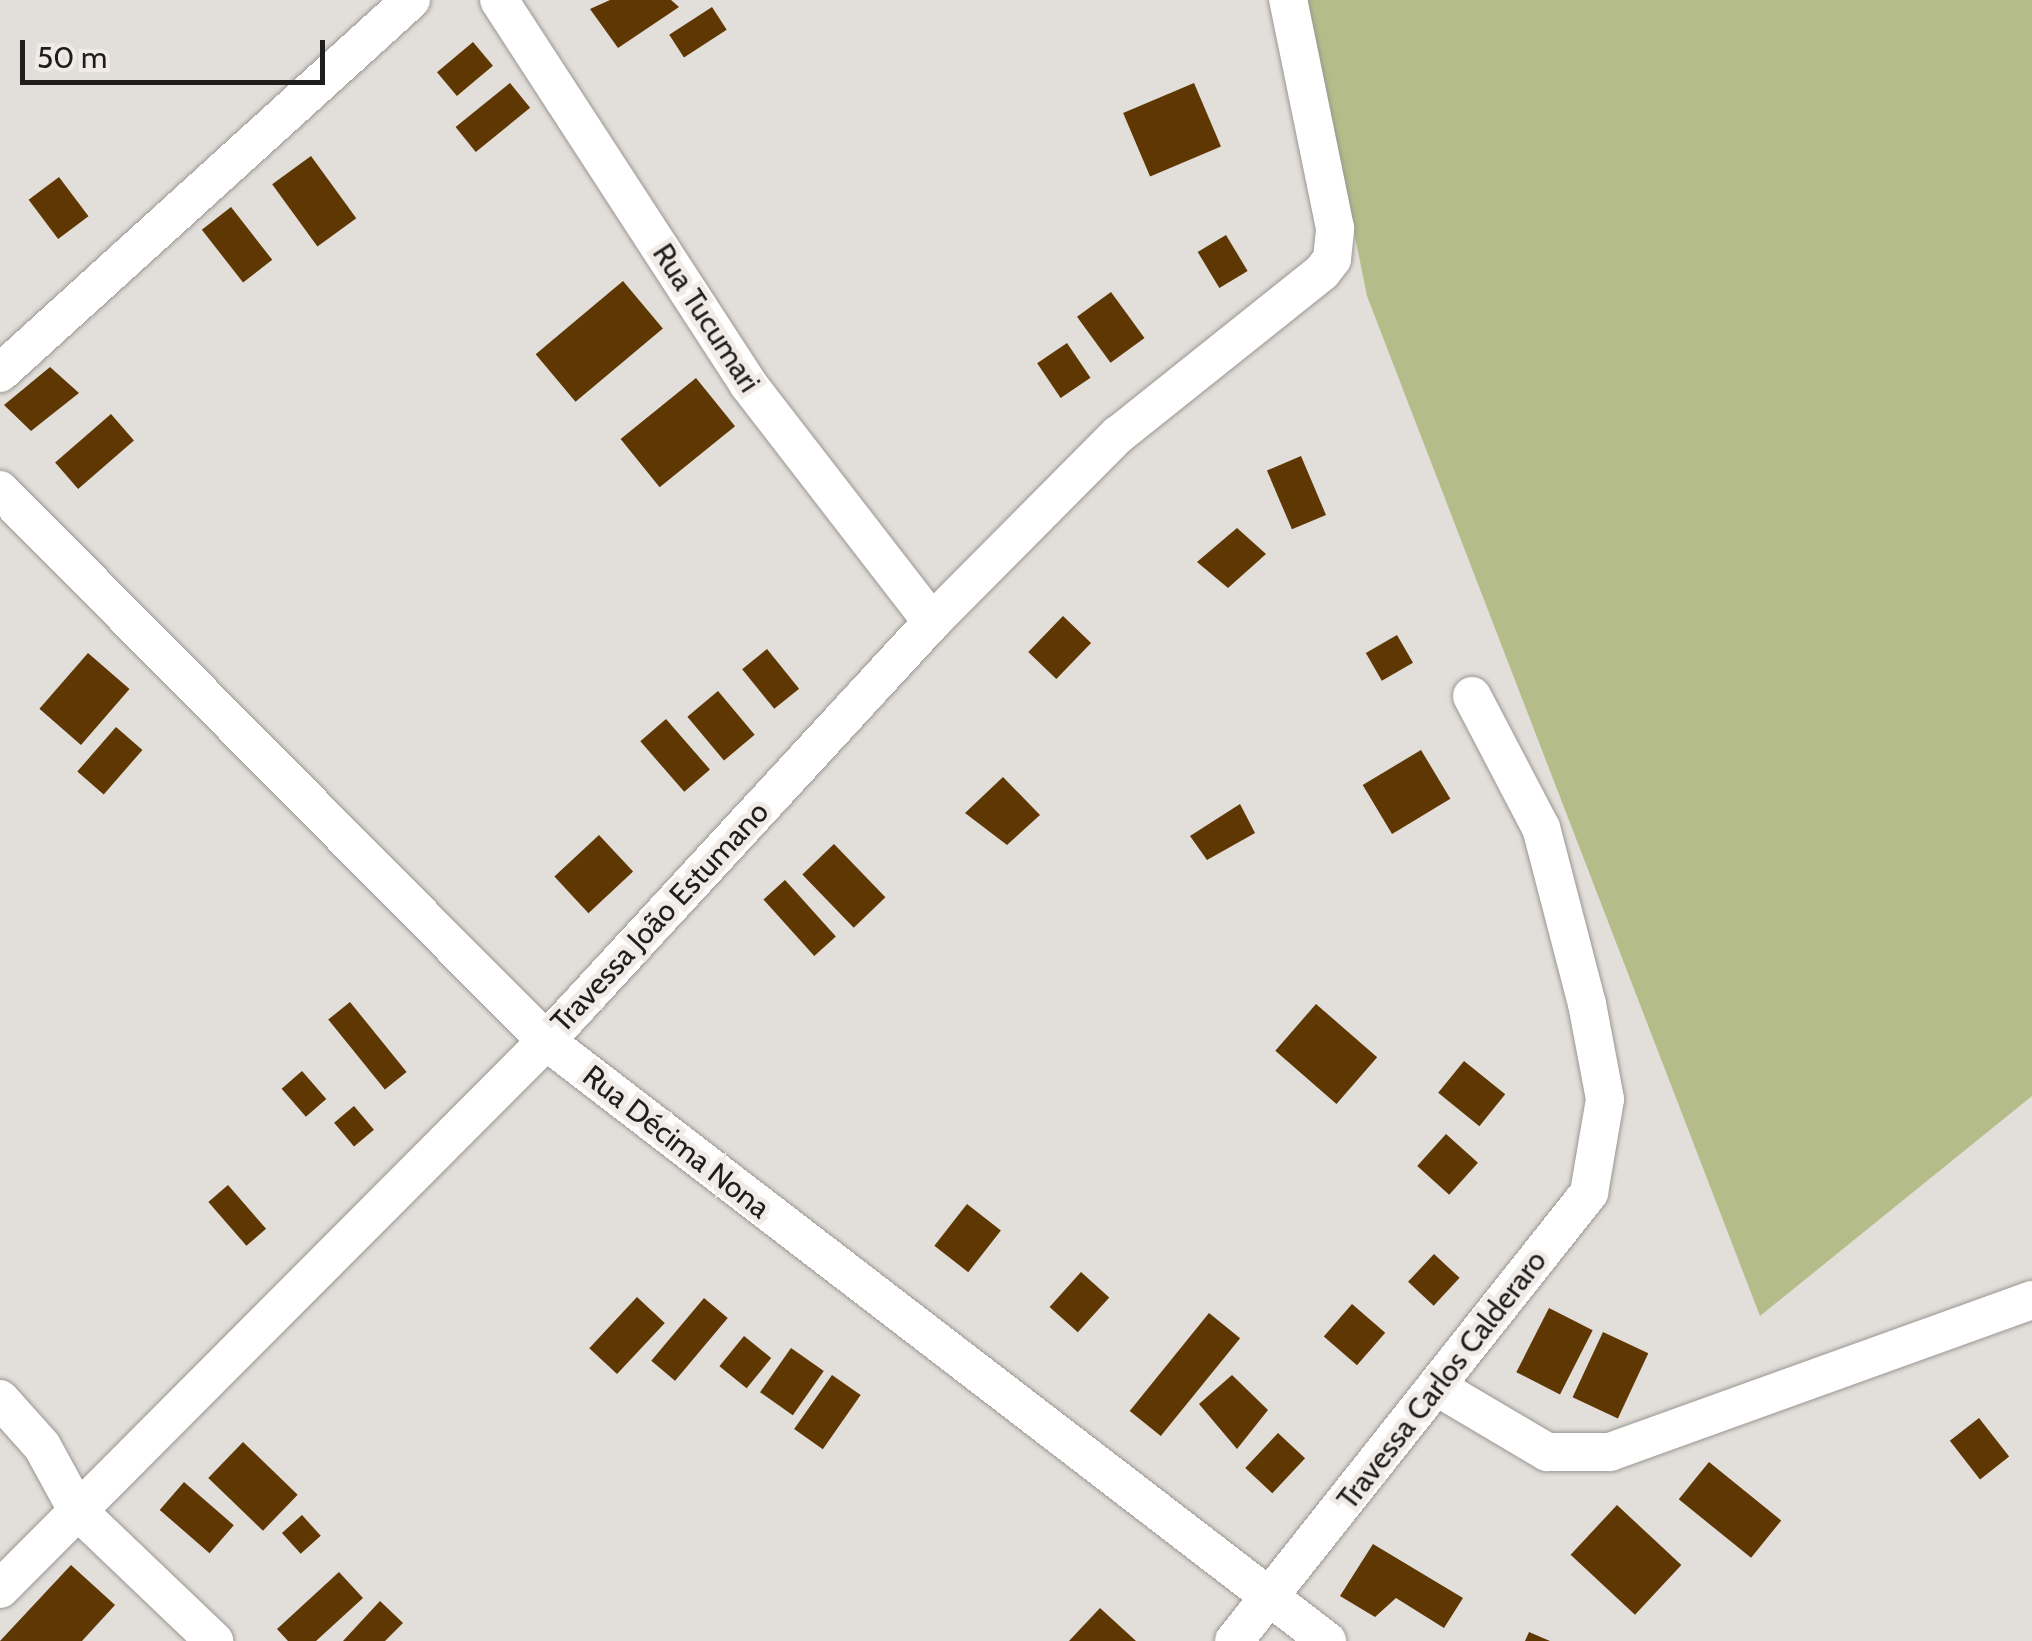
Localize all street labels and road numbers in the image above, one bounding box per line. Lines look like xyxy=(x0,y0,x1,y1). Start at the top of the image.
street label: Rua Tucumari xyxy=(645,237,767,399)
street label: Travessa João Estumano xyxy=(544,794,776,1040)
street label: Rua Décima Nona xyxy=(575,1058,777,1226)
street label: Travessa Carlos Calderaro xyxy=(1330,1243,1554,1517)

